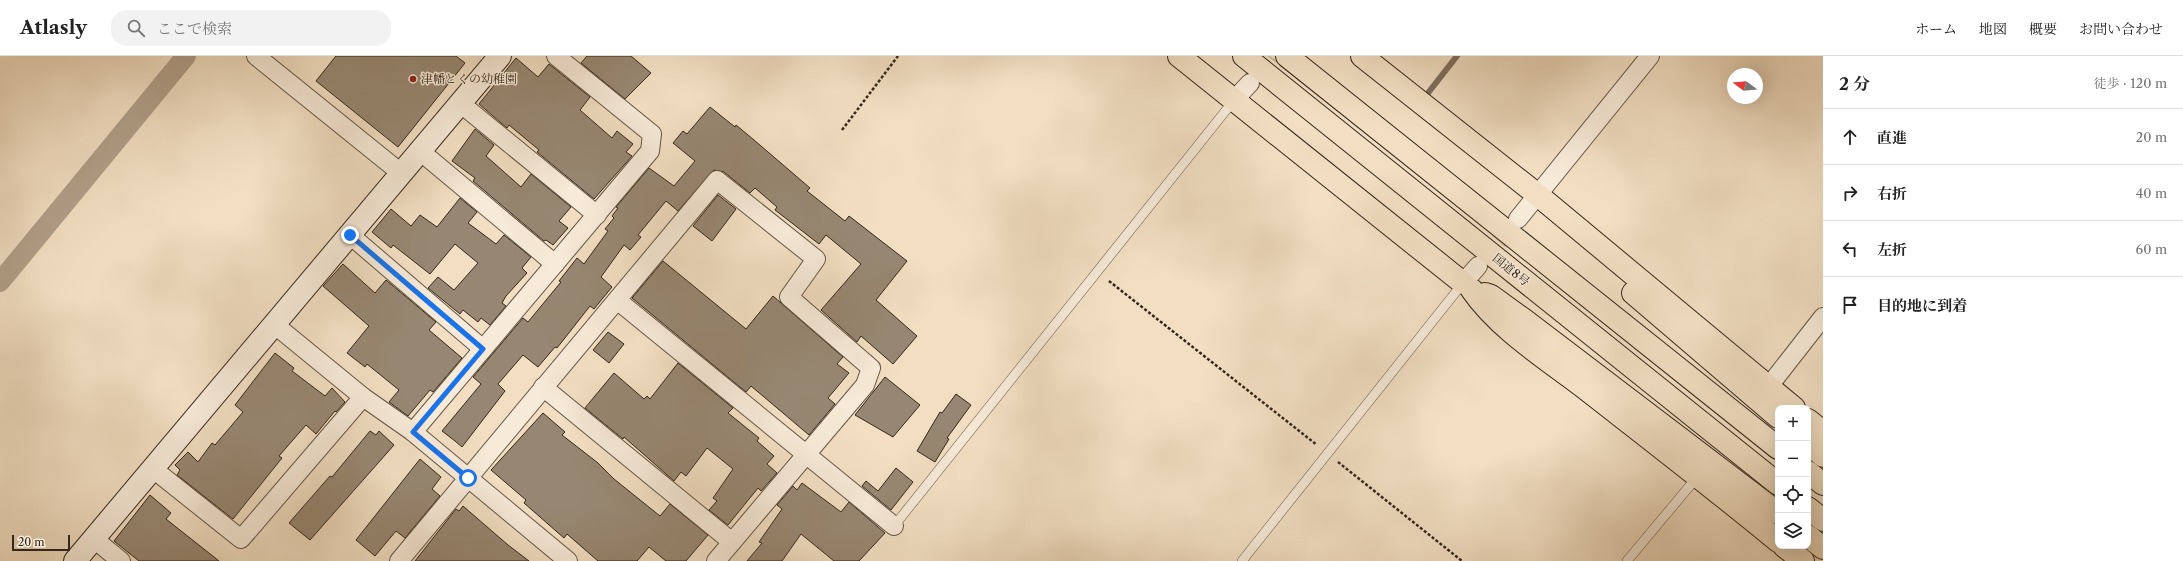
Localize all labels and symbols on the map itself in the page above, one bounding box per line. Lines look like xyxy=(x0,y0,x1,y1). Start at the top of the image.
north arrow xyxy=(1727,68,1763,104)
place label: 津幡とくの幼稚園 xyxy=(421,71,517,86)
marker: 津幡とくの幼稚園 xyxy=(408,74,418,84)
route end xyxy=(341,226,359,244)
street label: 国道8号 xyxy=(1490,250,1533,289)
route start xyxy=(459,469,477,487)
scale bar xyxy=(12,533,70,552)

